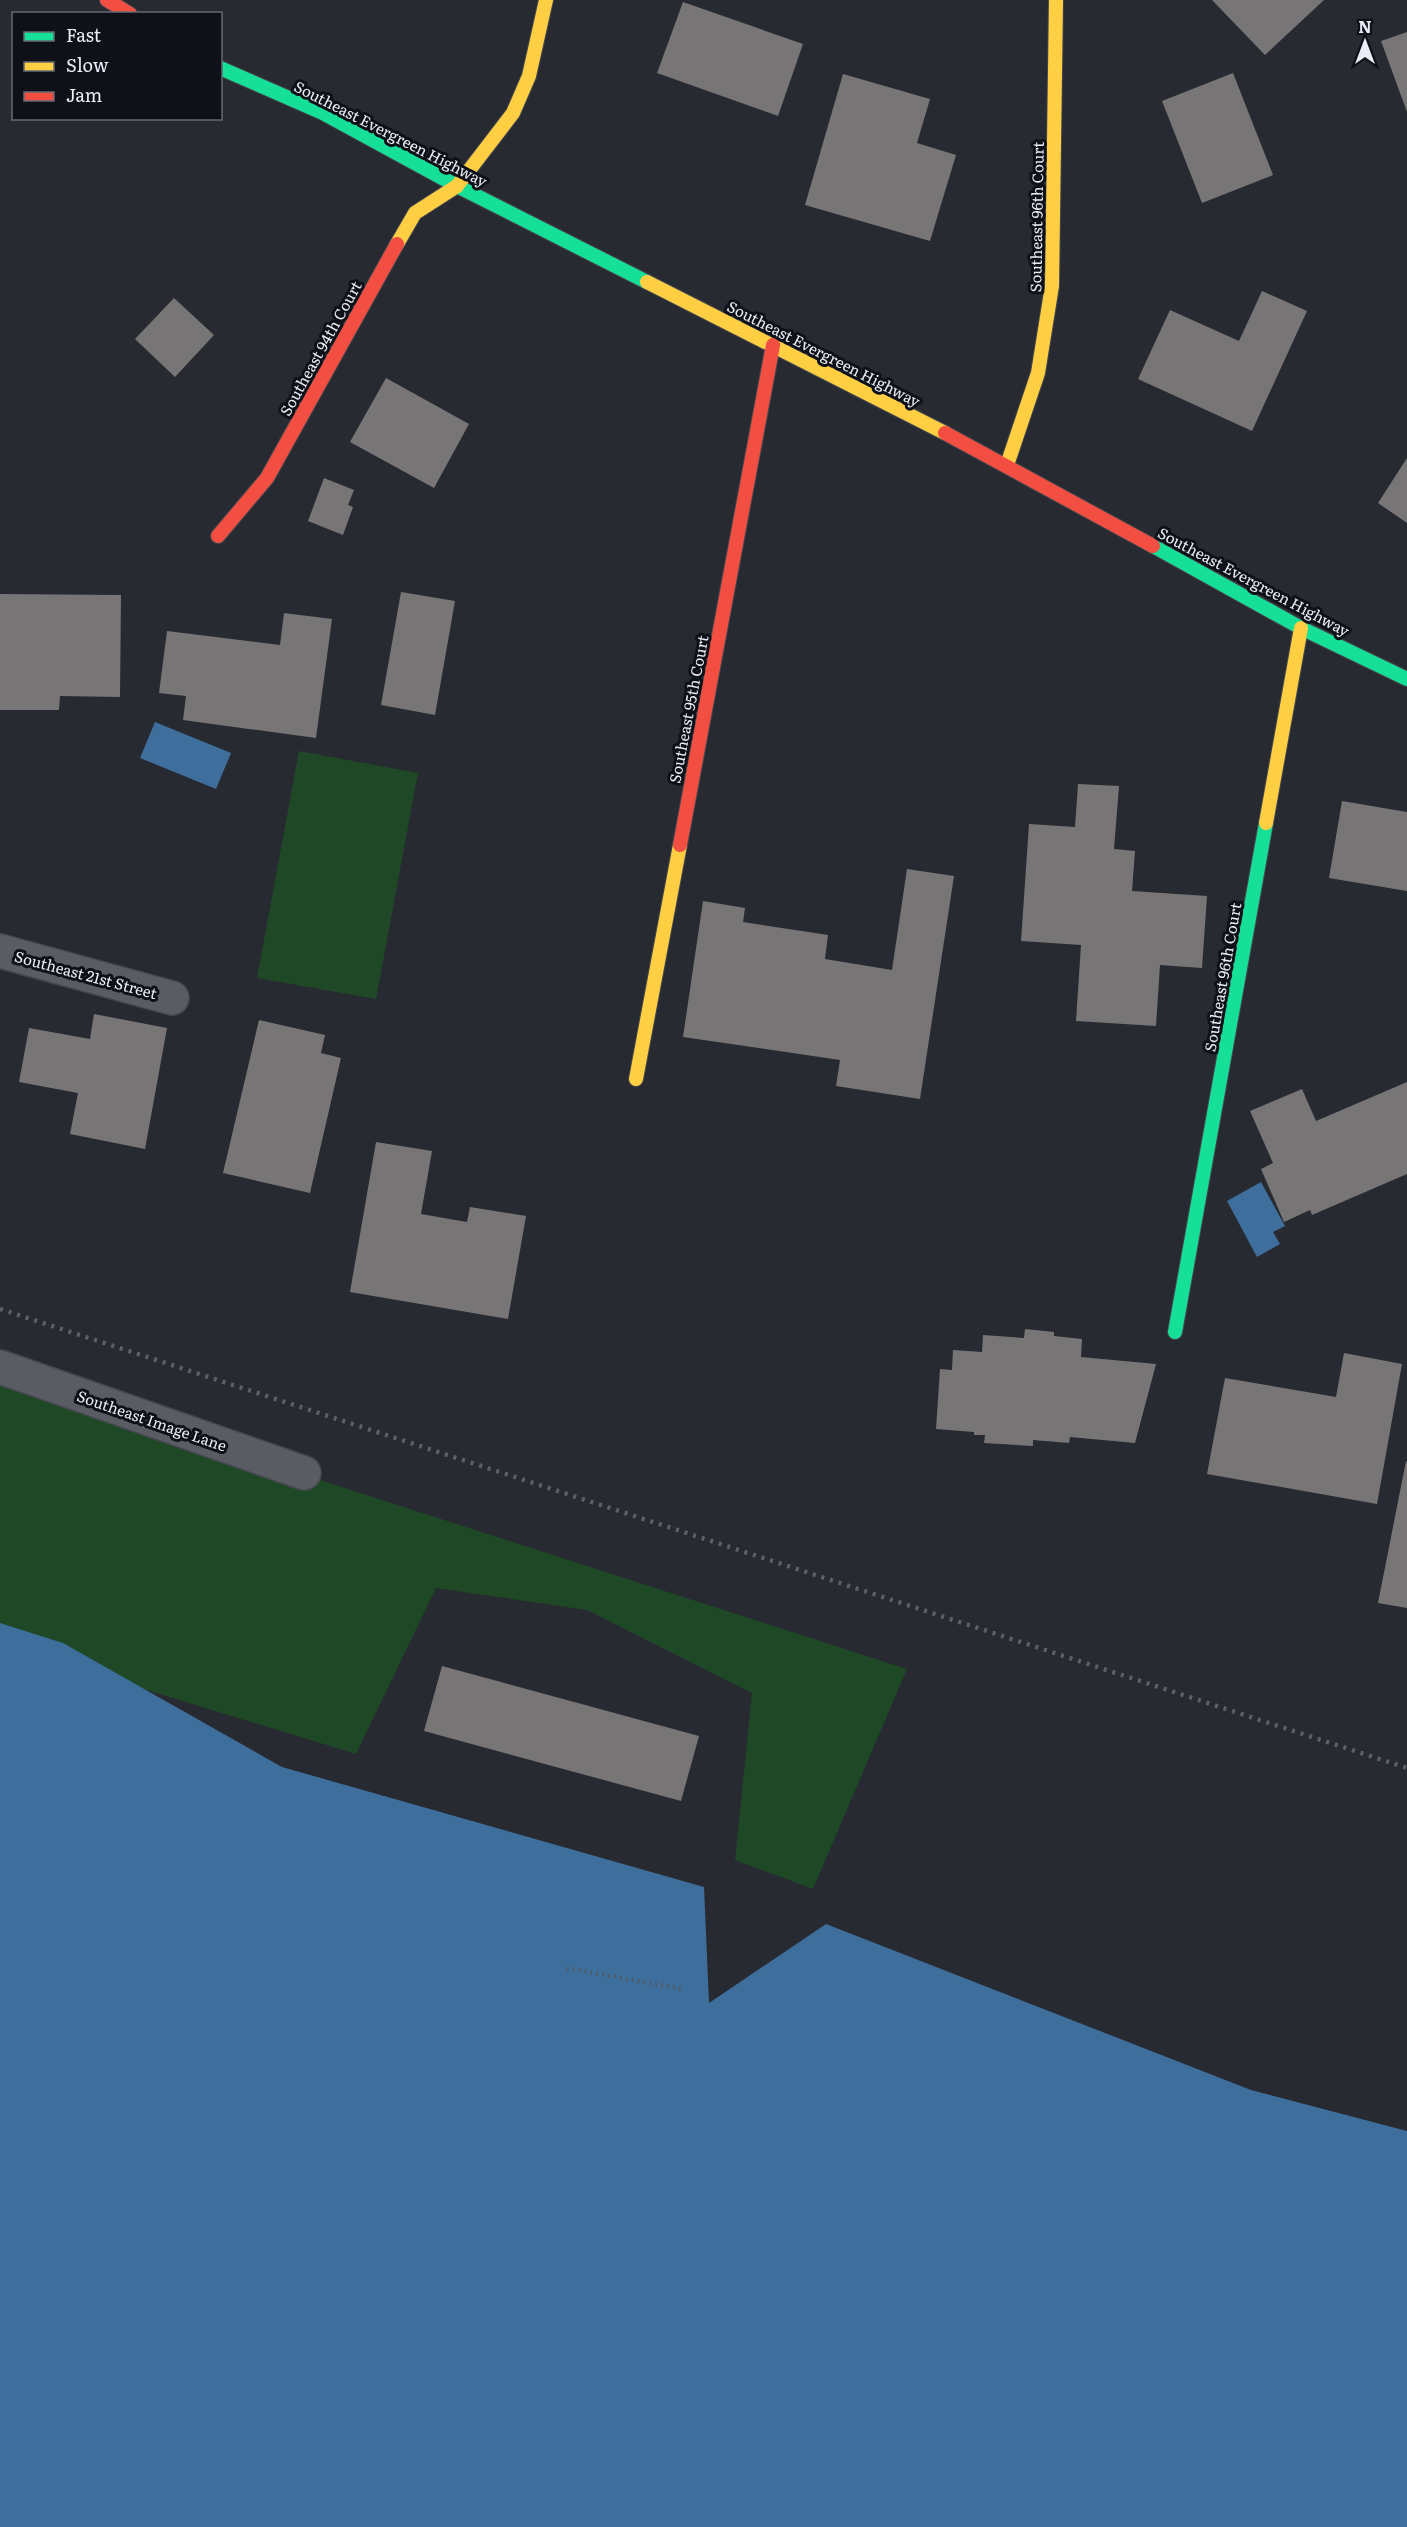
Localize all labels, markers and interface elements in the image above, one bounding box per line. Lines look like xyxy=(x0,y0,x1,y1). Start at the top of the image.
legend xyxy=(12,12,222,120)
north arrow xyxy=(1335,12,1395,72)
text: N xyxy=(1358,14,1372,38)
text: Fast xyxy=(66,21,102,48)
text: Slow xyxy=(66,51,109,78)
street label: Southeast Evergreen Highway xyxy=(290,74,492,192)
text: Jam xyxy=(66,81,102,108)
street label: Southeast 96th Court xyxy=(1023,141,1049,293)
street label: Southeast 94th Court xyxy=(273,276,367,420)
street label: Southeast Evergreen Highway xyxy=(723,294,925,412)
street label: Southeast Evergreen Highway xyxy=(1154,521,1354,642)
street label: Southeast 95th Court xyxy=(662,633,714,785)
street label: Southeast 96th Court xyxy=(1198,901,1246,1053)
street label: Southeast 21st Street xyxy=(12,944,160,1004)
street label: Southeast Image Lane xyxy=(74,1384,230,1456)

